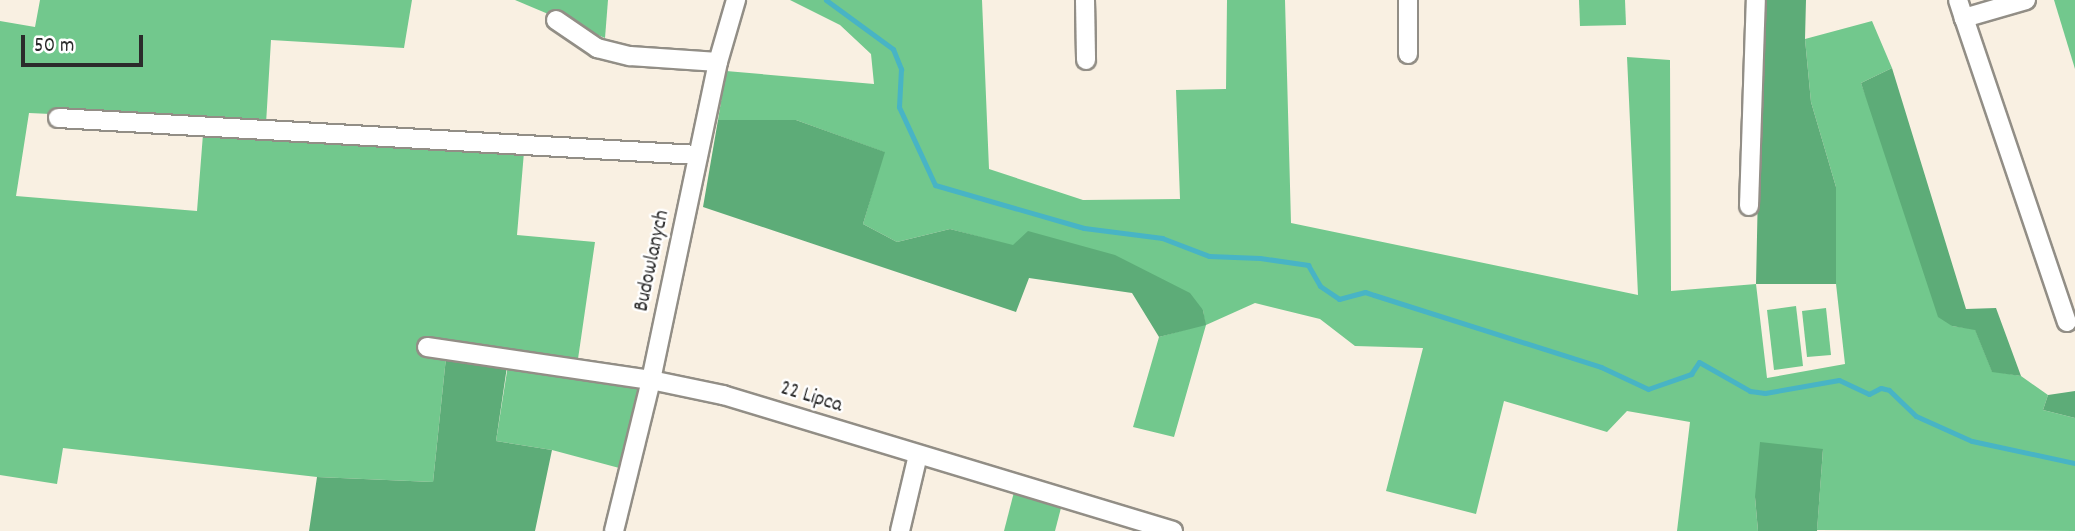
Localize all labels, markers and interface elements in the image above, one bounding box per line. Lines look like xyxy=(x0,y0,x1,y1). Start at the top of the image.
scale bar xyxy=(24,21,147,65)
text: 50 m xyxy=(34,32,74,62)
street label: Budowlanych xyxy=(630,208,676,314)
street label: 22 Lipca xyxy=(777,377,845,419)

